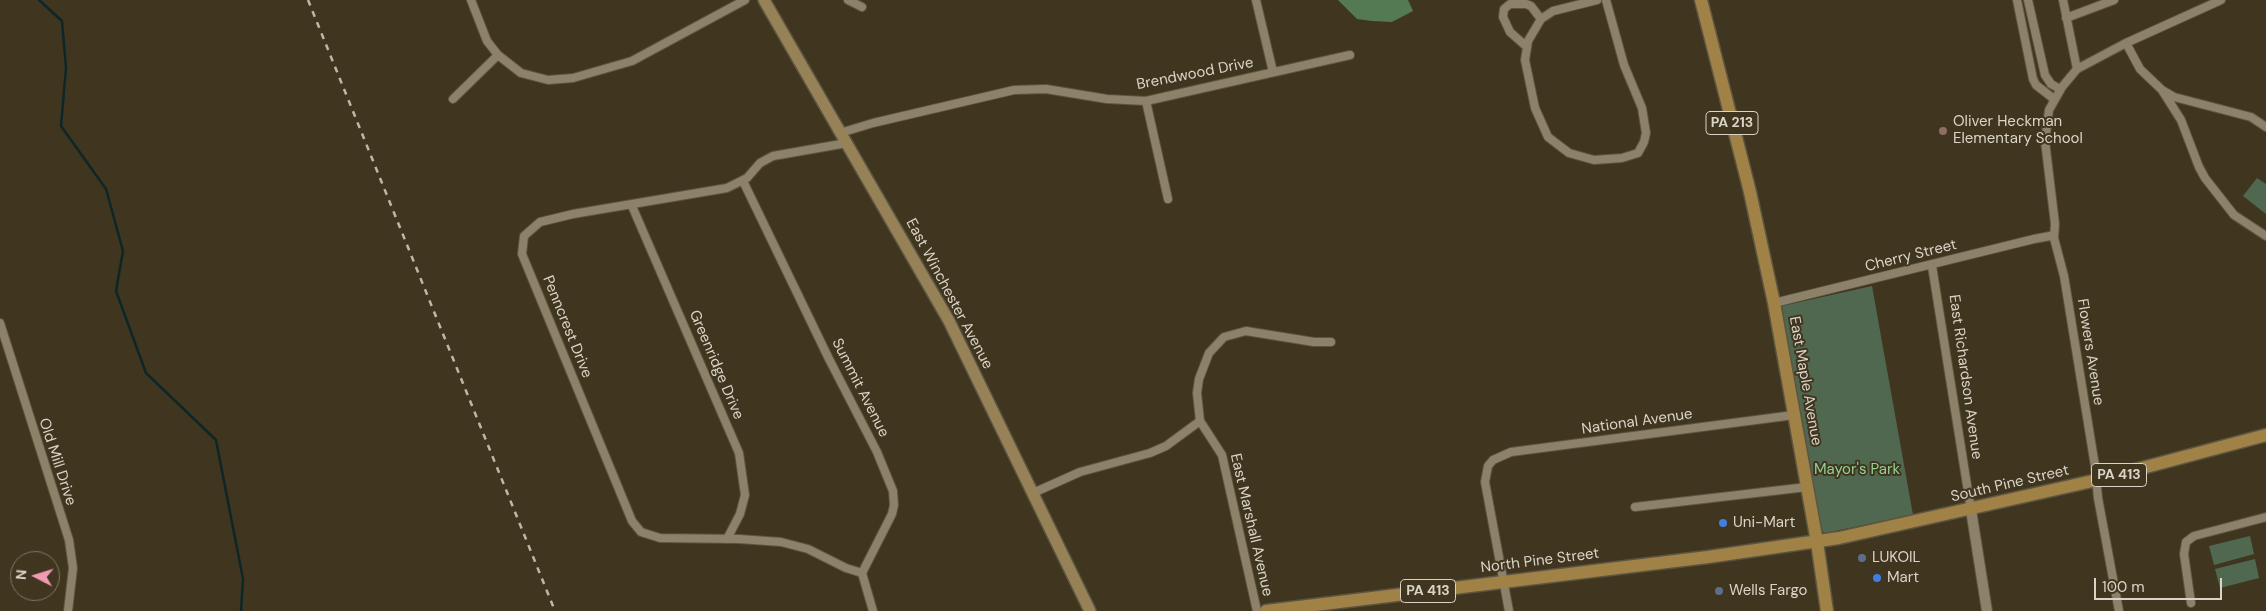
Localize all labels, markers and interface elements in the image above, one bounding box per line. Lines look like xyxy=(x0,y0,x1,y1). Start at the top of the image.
street label: Brendwood Drive xyxy=(1135,54,1255,94)
road number: PA 213 xyxy=(1706,112,1758,134)
place label: Oliver Heckman Elementary School xyxy=(1953,113,2083,148)
marker: Oliver Heckman Elementary School xyxy=(1937,125,1949,137)
street label: East Winchester Avenue xyxy=(902,216,996,372)
street label: Cherry Street xyxy=(1863,236,1959,276)
street label: Penncrest Drive xyxy=(538,273,596,381)
street label: East Richardson Avenue xyxy=(1945,293,1985,461)
street label: Flowers Avenue xyxy=(2073,297,2107,407)
street label: Greenridge Drive xyxy=(685,308,747,422)
street label: East Maple Avenue xyxy=(1785,315,1825,447)
street label: Summit Avenue xyxy=(827,336,893,440)
street label: National Avenue xyxy=(1580,405,1694,439)
street label: Old Mill Drive xyxy=(34,416,80,508)
street label: East Marshall Avenue xyxy=(1226,452,1276,598)
park label: Mayor's Park xyxy=(1814,461,1900,479)
street label: South Pine Street xyxy=(1949,462,2071,506)
road number: PA 413 xyxy=(2092,464,2146,486)
place label: Uni-Mart xyxy=(1733,514,1795,532)
marker: Uni-Mart xyxy=(1717,517,1729,529)
street label: North Pine Street xyxy=(1480,545,1600,577)
place label: LUKOIL xyxy=(1872,549,1920,567)
north arrow xyxy=(10,551,60,601)
marker: LUKOIL xyxy=(1856,552,1868,564)
scale bar xyxy=(2096,568,2224,600)
text: N xyxy=(12,569,30,581)
place label: Mart xyxy=(1887,569,1919,587)
marker: Mart xyxy=(1871,572,1883,584)
text: 100 m xyxy=(2102,577,2145,597)
road number: PA 413 xyxy=(1400,580,1456,602)
place label: Wells Fargo xyxy=(1729,582,1807,600)
marker: Wells Fargo xyxy=(1713,585,1725,597)

